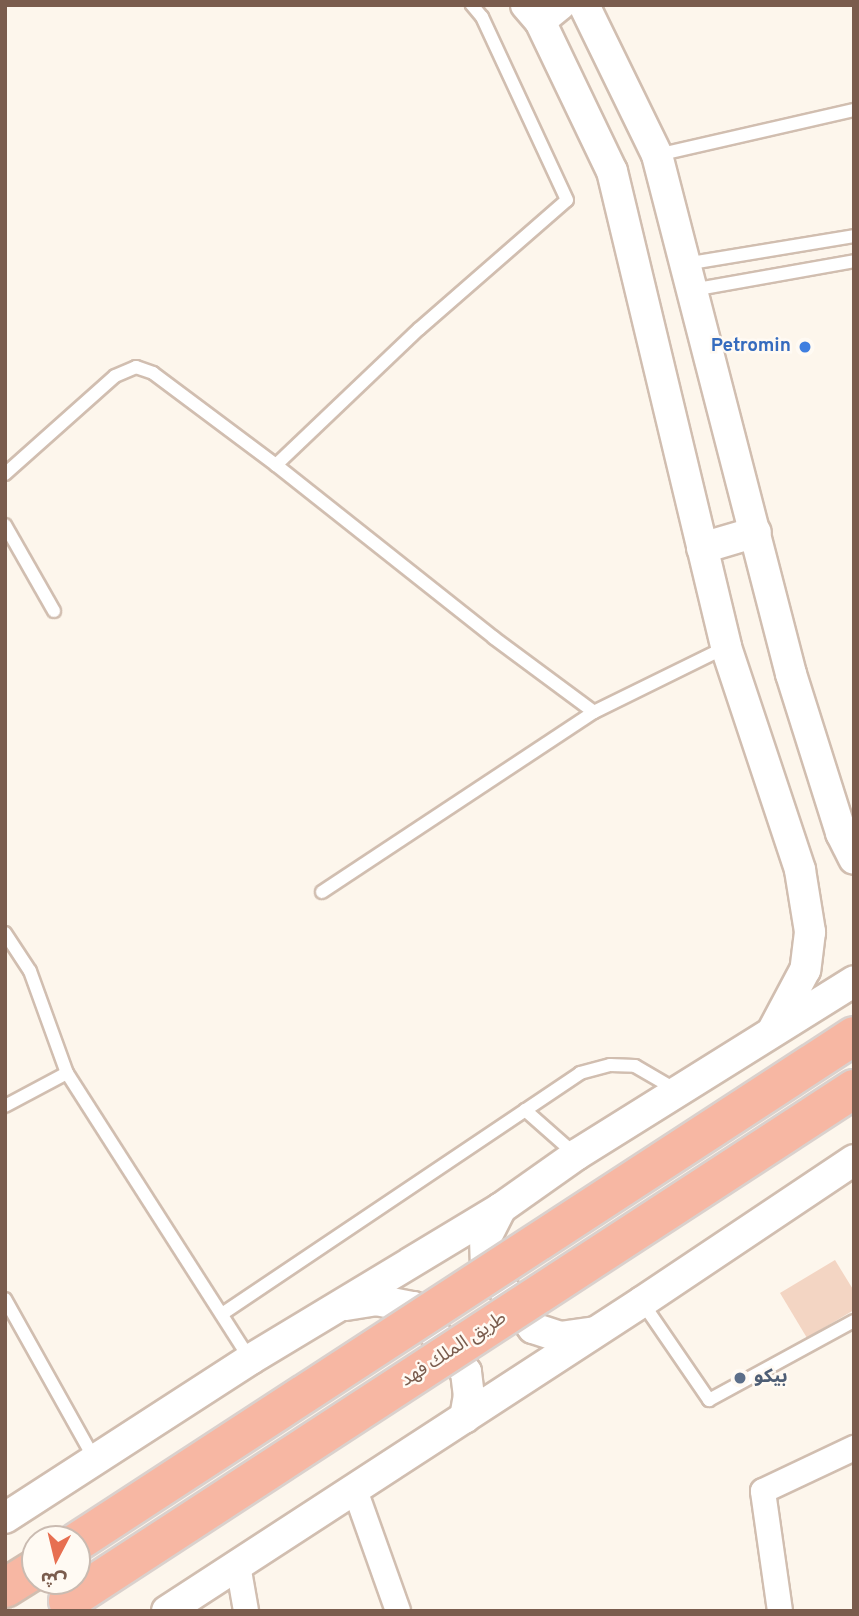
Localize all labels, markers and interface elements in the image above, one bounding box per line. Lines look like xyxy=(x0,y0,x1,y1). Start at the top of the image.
place label: Petromin xyxy=(711,336,791,358)
marker: Petromin xyxy=(797,339,813,355)
street label: طريق الملك فهد xyxy=(397,1307,511,1393)
place label: بيكو xyxy=(754,1367,787,1389)
marker: بيكو xyxy=(732,1370,748,1386)
north arrow xyxy=(21,1525,91,1595)
text: ش xyxy=(39,1565,68,1592)

